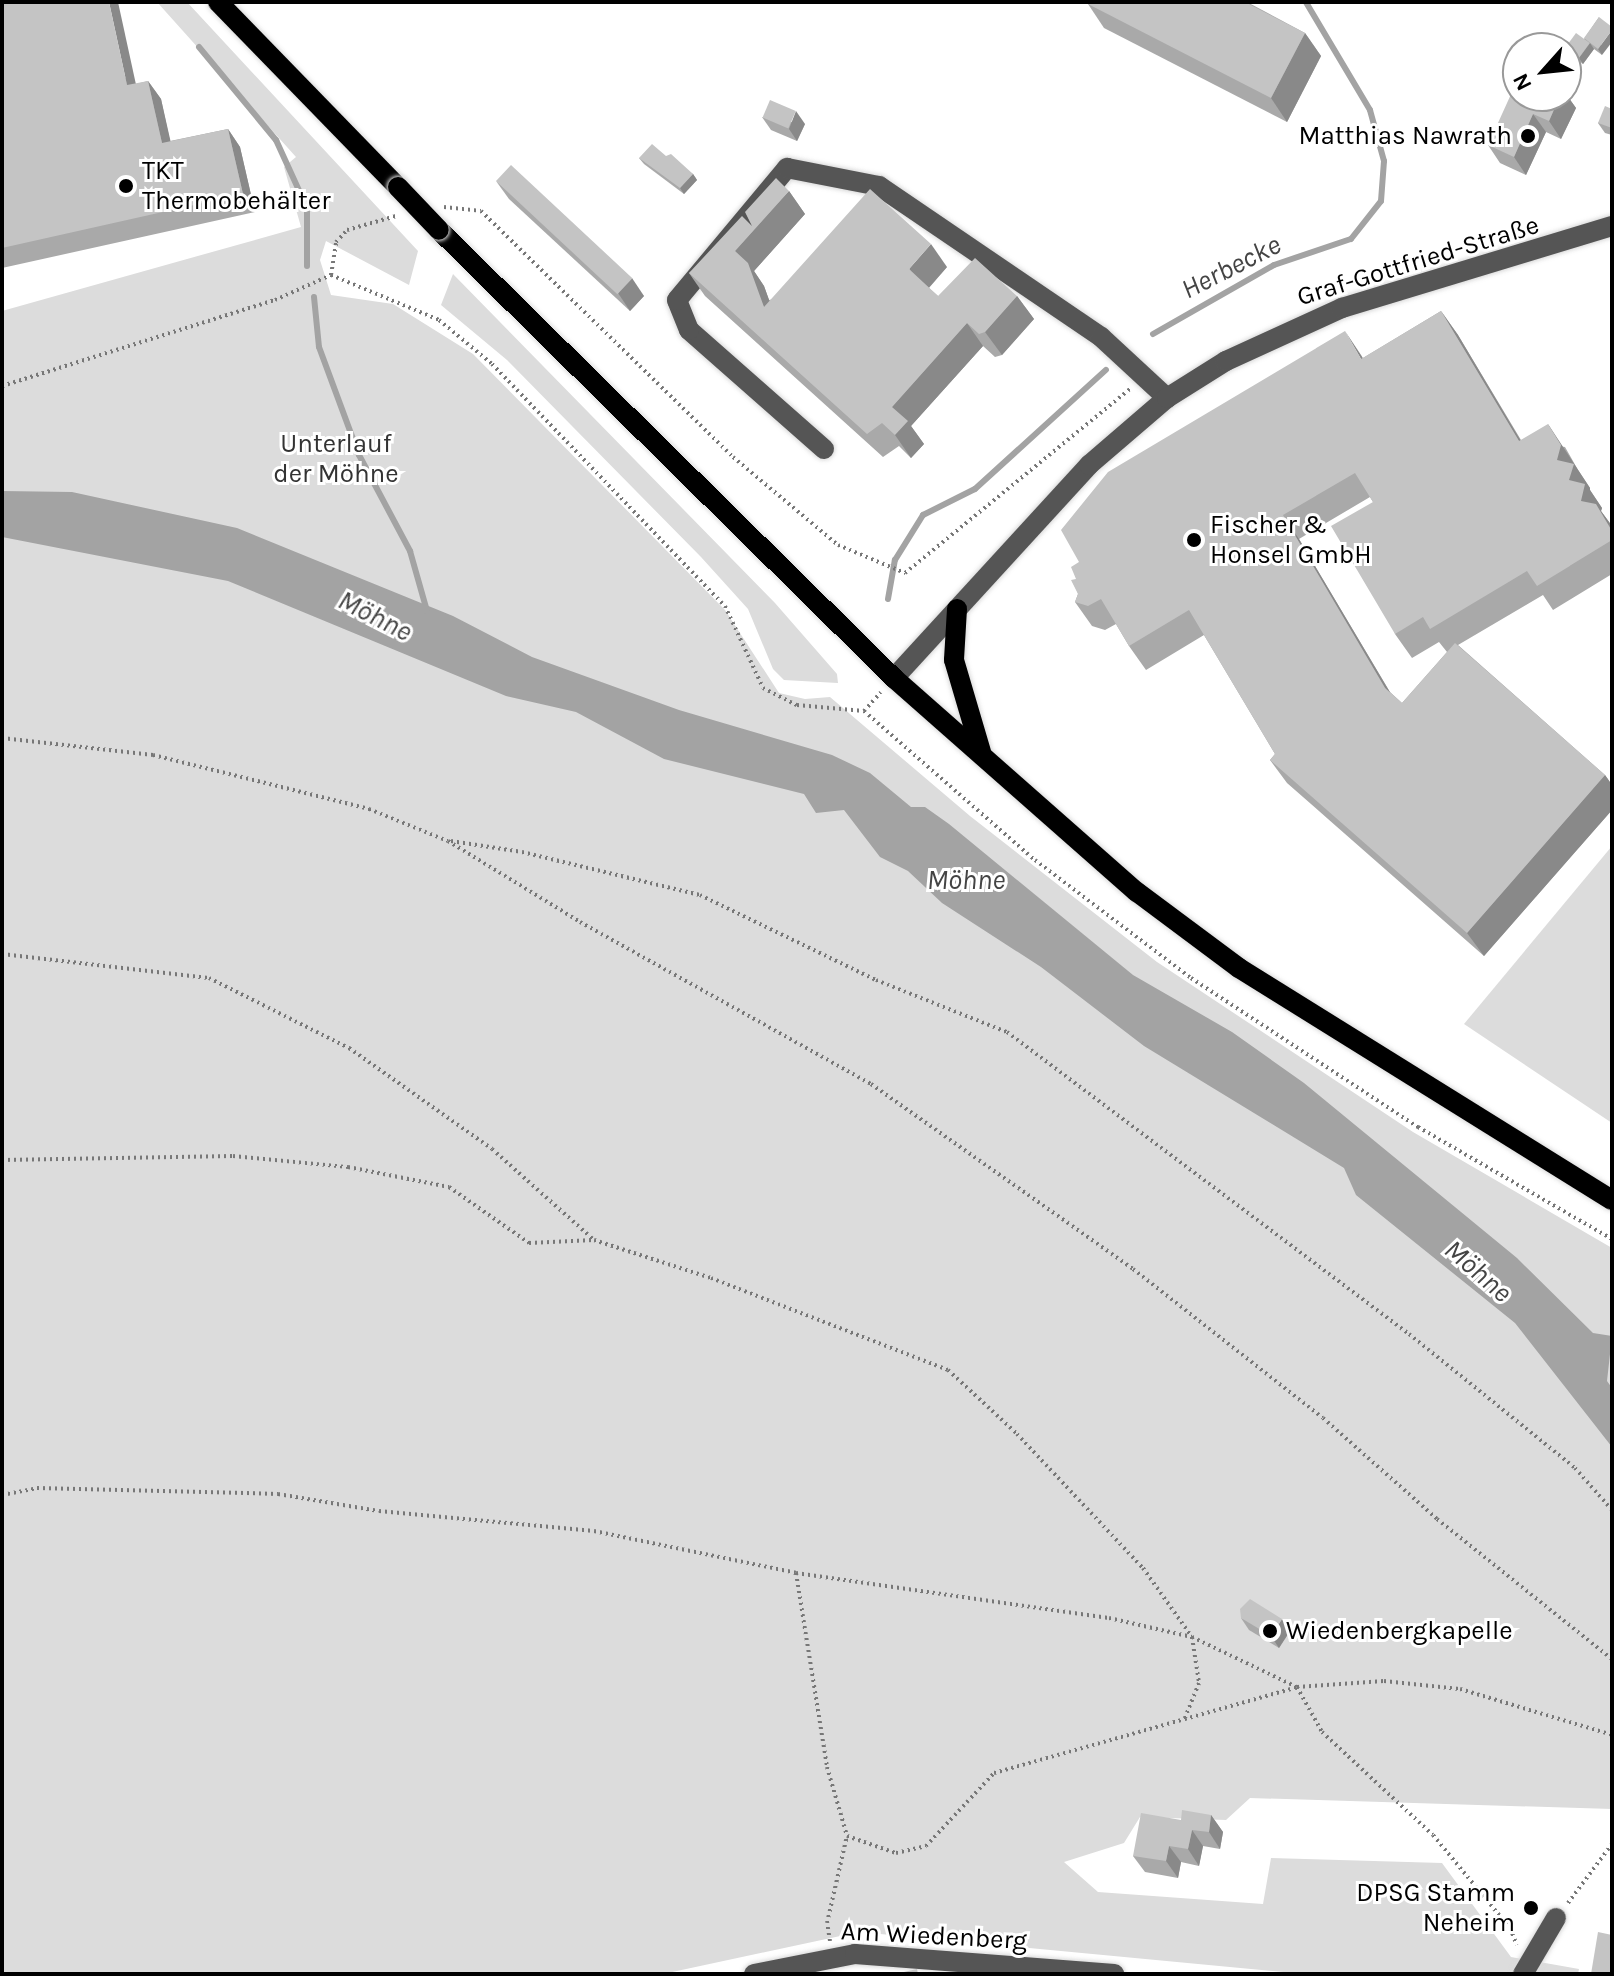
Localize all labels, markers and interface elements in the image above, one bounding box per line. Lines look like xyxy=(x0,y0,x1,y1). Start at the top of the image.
north arrow xyxy=(1502,32,1582,112)
text: N xyxy=(1507,69,1538,95)
place label: Matthias Nawrath xyxy=(1298,120,1512,152)
marker: Matthias Nawrath xyxy=(1519,127,1537,145)
place label: TKT Thermobehälter xyxy=(142,155,331,216)
marker: TKT Thermobehälter xyxy=(117,177,135,195)
street label: Graf-Gottfried-Straße xyxy=(1293,209,1543,313)
water label: Herbecke xyxy=(1176,228,1286,306)
park label: Unterlauf der Möhne xyxy=(273,428,399,490)
place label: Fischer & Honsel GmbH xyxy=(1210,509,1372,570)
marker: Fischer & Honsel GmbH xyxy=(1185,531,1203,549)
water label: Möhne xyxy=(332,583,418,649)
water label: Möhne xyxy=(927,863,1005,897)
water label: Möhne xyxy=(1437,1233,1519,1309)
place label: Wiedenbergkapelle xyxy=(1286,1615,1513,1647)
marker: Wiedenbergkapelle xyxy=(1261,1622,1279,1640)
place label: DPSG Stamm Neheim xyxy=(1356,1877,1515,1938)
marker: DPSG Stamm Neheim xyxy=(1522,1899,1540,1917)
street label: Am Wiedenberg xyxy=(840,1916,1028,1956)

